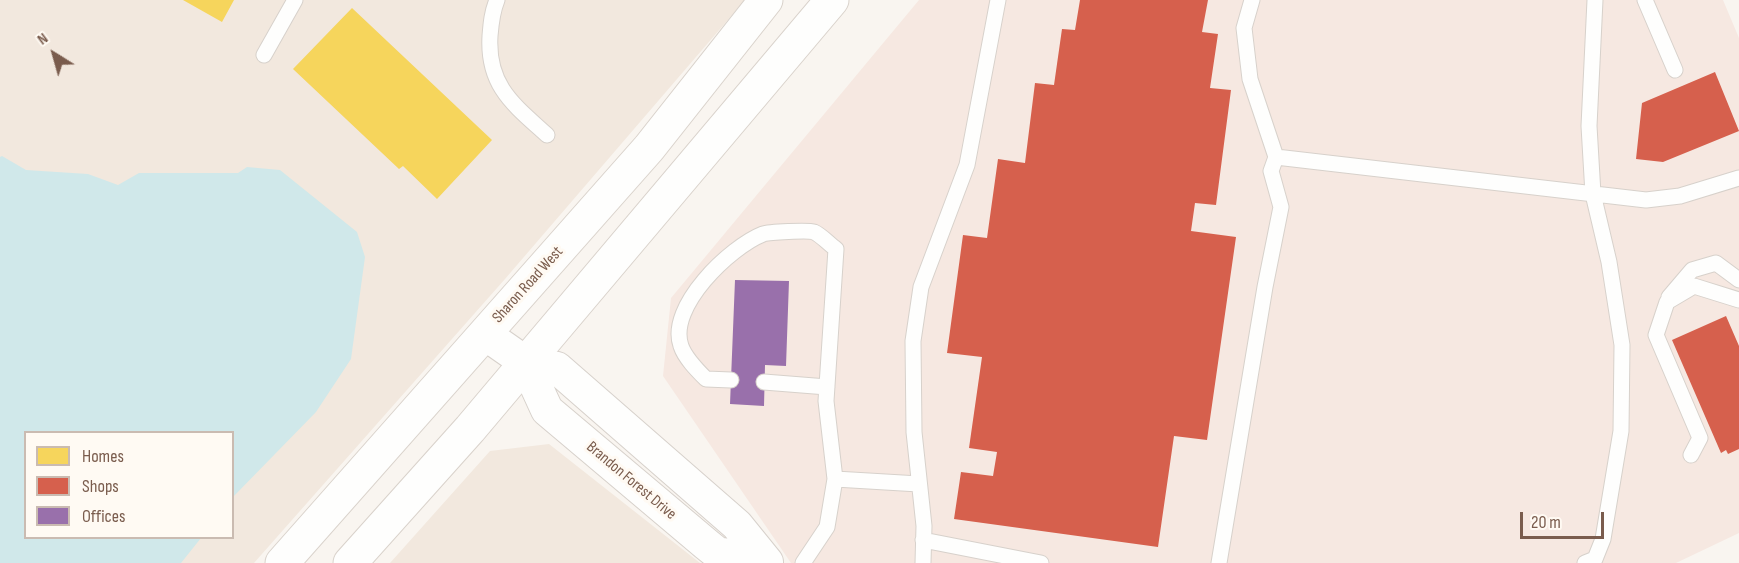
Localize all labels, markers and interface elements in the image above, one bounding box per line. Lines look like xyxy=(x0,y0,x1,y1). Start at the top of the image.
north arrow xyxy=(24,24,84,84)
text: N xyxy=(34,29,52,49)
street label: Sharon Road West xyxy=(489,243,567,327)
legend xyxy=(24,431,234,539)
street label: Brandon Forest Drive xyxy=(582,438,680,524)
text: Homes xyxy=(82,446,124,467)
text: Shops xyxy=(82,476,119,497)
scale bar xyxy=(1523,500,1607,538)
text: Offices xyxy=(82,506,125,527)
text: 20 m xyxy=(1531,512,1561,533)

